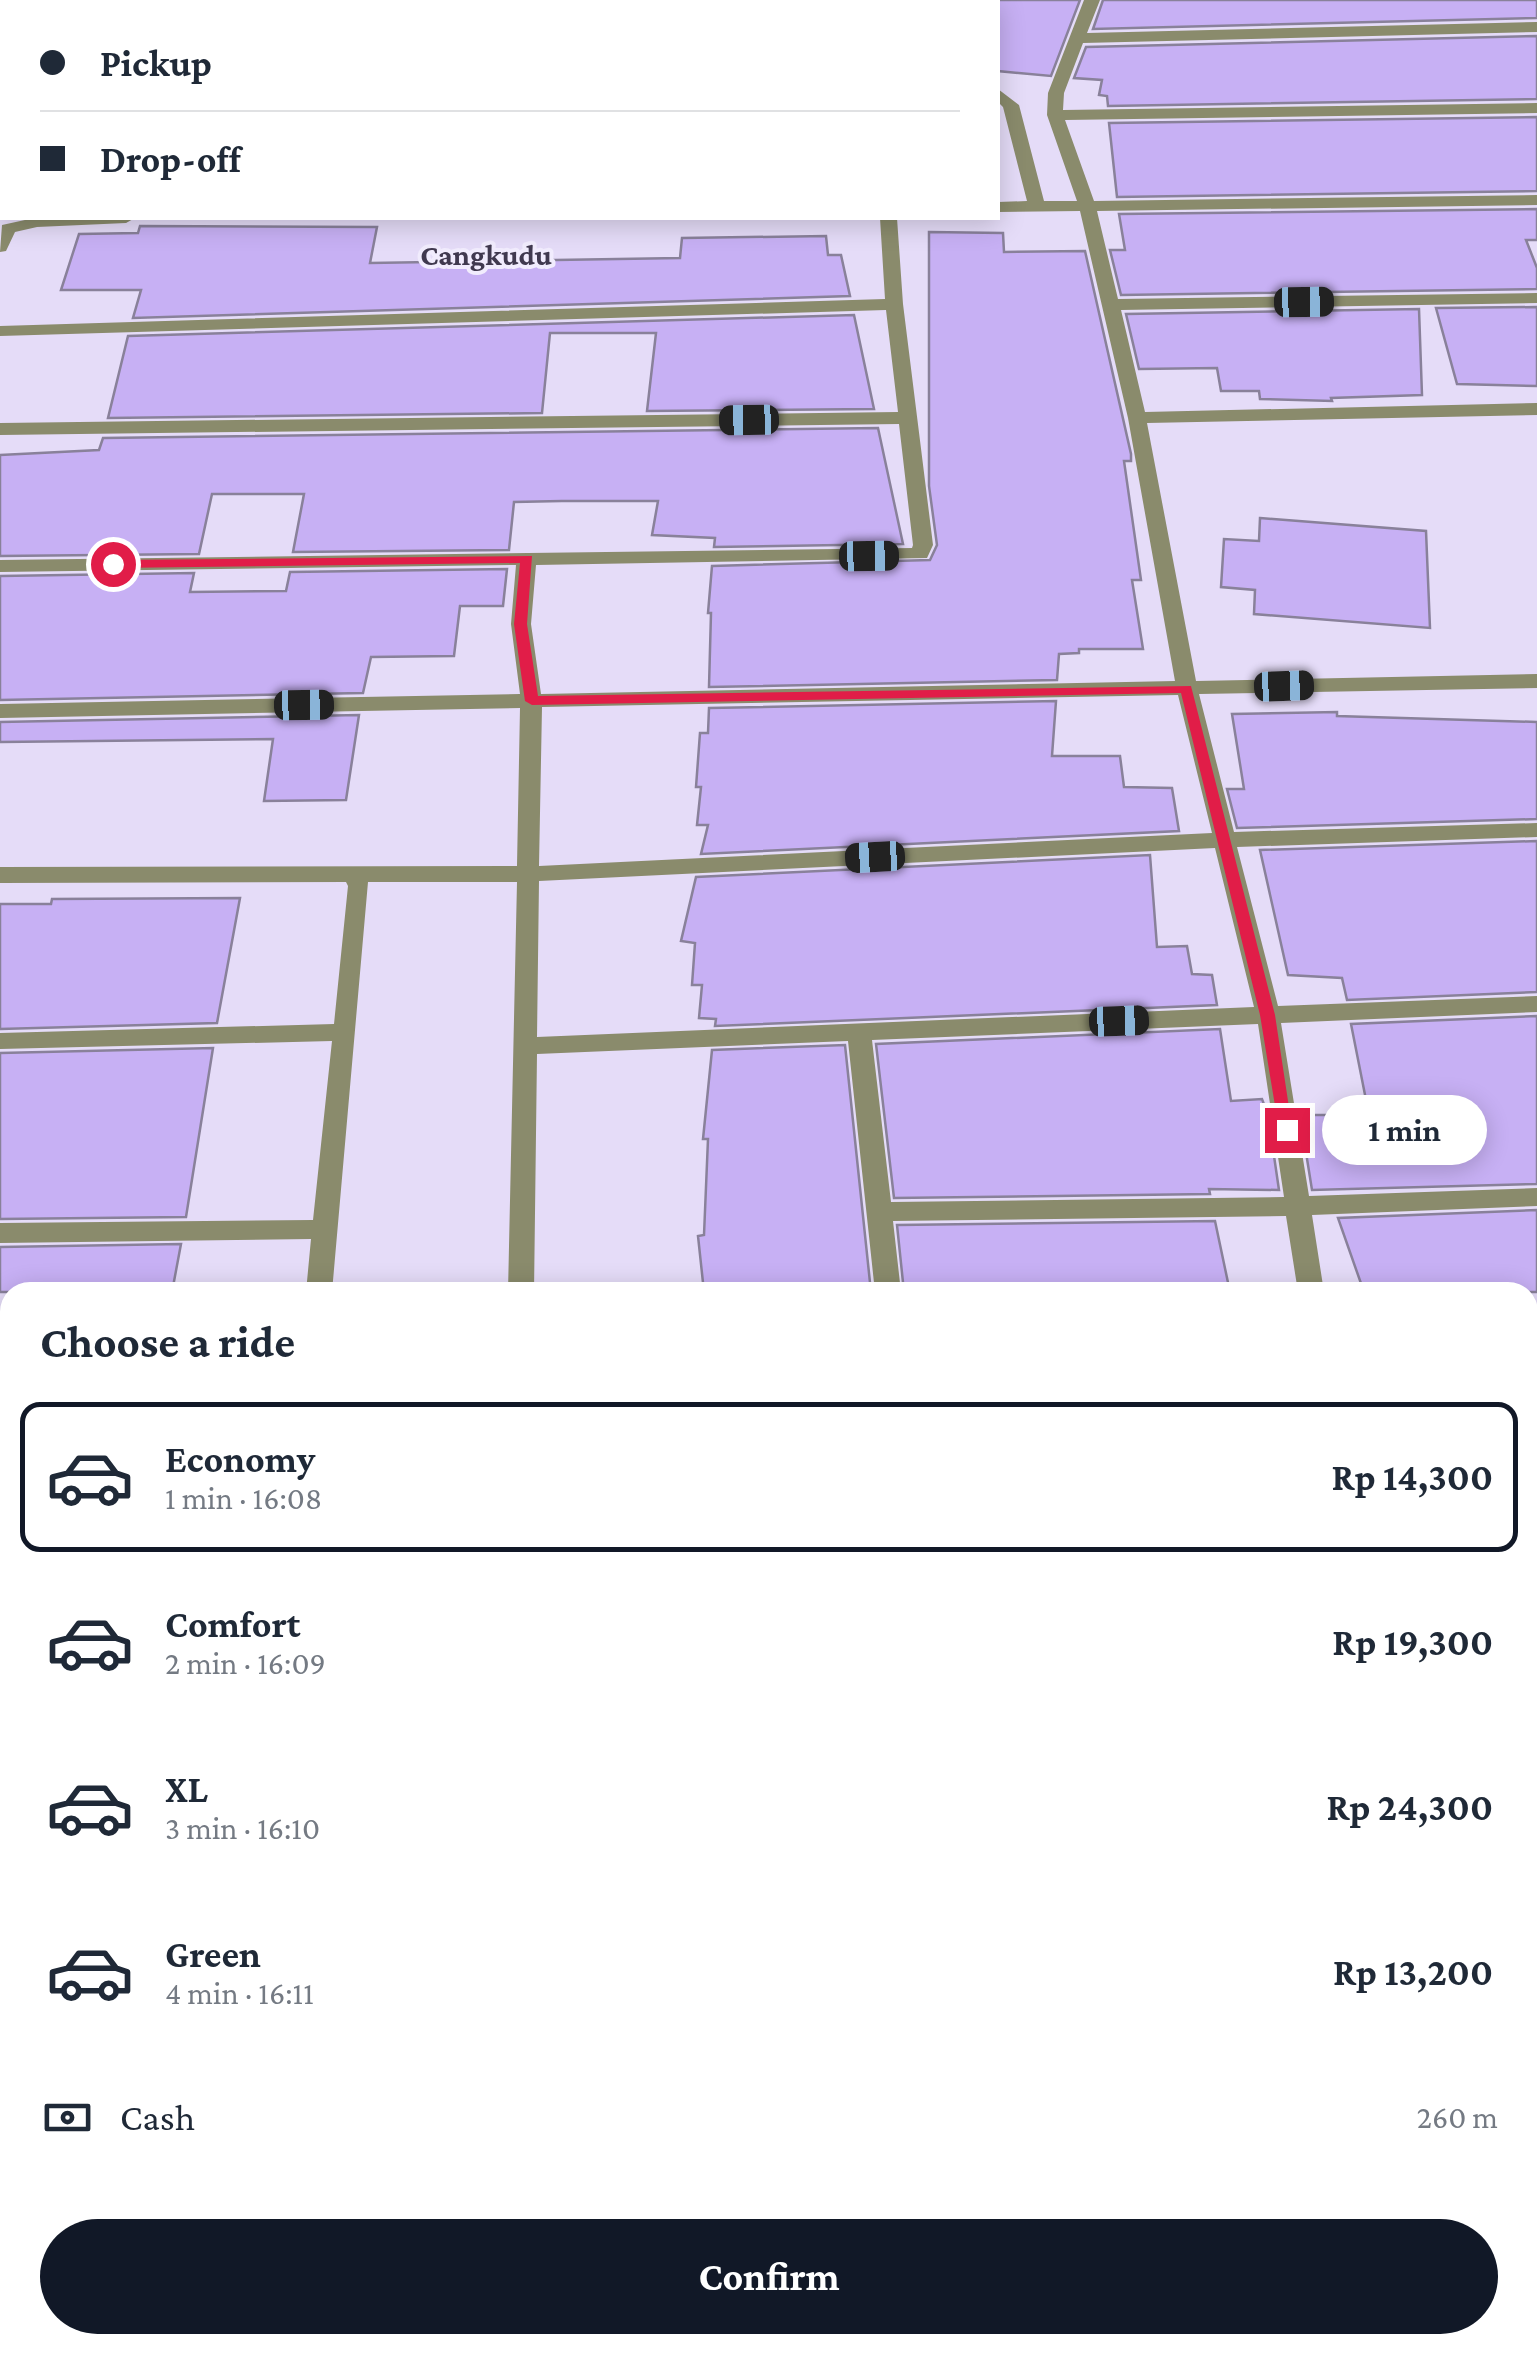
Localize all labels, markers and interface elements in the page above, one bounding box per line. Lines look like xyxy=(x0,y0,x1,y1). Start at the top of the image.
text: Pickup xyxy=(100,42,212,84)
text: Drop-off xyxy=(100,138,241,180)
district label: Cangkudu xyxy=(420,238,552,271)
car xyxy=(1274,286,1334,318)
car xyxy=(719,404,779,436)
car xyxy=(839,540,899,572)
route start xyxy=(91,542,136,587)
car xyxy=(1253,670,1315,702)
car xyxy=(274,689,334,721)
car xyxy=(844,840,906,874)
car xyxy=(1088,1005,1150,1037)
callout: 1 min xyxy=(1322,1095,1487,1165)
route end xyxy=(1265,1108,1310,1153)
text: 1 min xyxy=(1368,1112,1441,1148)
text: Choose a ride xyxy=(40,1317,295,1367)
icon: car xyxy=(45,1432,135,1522)
text: Economy xyxy=(165,1438,315,1480)
text: Rp 14,300 xyxy=(1332,1456,1493,1498)
text: 1 min · 16:08 xyxy=(165,1480,322,1516)
icon: car xyxy=(45,1597,135,1687)
text: Comfort xyxy=(165,1603,301,1645)
text: Rp 19,300 xyxy=(1332,1621,1493,1663)
text: 2 min · 16:09 xyxy=(165,1645,326,1681)
icon: car xyxy=(45,1762,135,1852)
text: XL xyxy=(165,1768,208,1810)
text: Rp 24,300 xyxy=(1326,1786,1493,1828)
text: 3 min · 16:10 xyxy=(165,1810,320,1846)
icon: car xyxy=(45,1927,135,2017)
text: Green xyxy=(165,1933,261,1975)
text: Rp 13,200 xyxy=(1333,1951,1493,1993)
text: 4 min · 16:11 xyxy=(165,1975,314,2011)
icon: cash xyxy=(40,2090,95,2145)
text: Cash xyxy=(120,2096,195,2138)
text: 260 m xyxy=(1417,2099,1498,2135)
button: Confirm xyxy=(40,2219,1498,2334)

